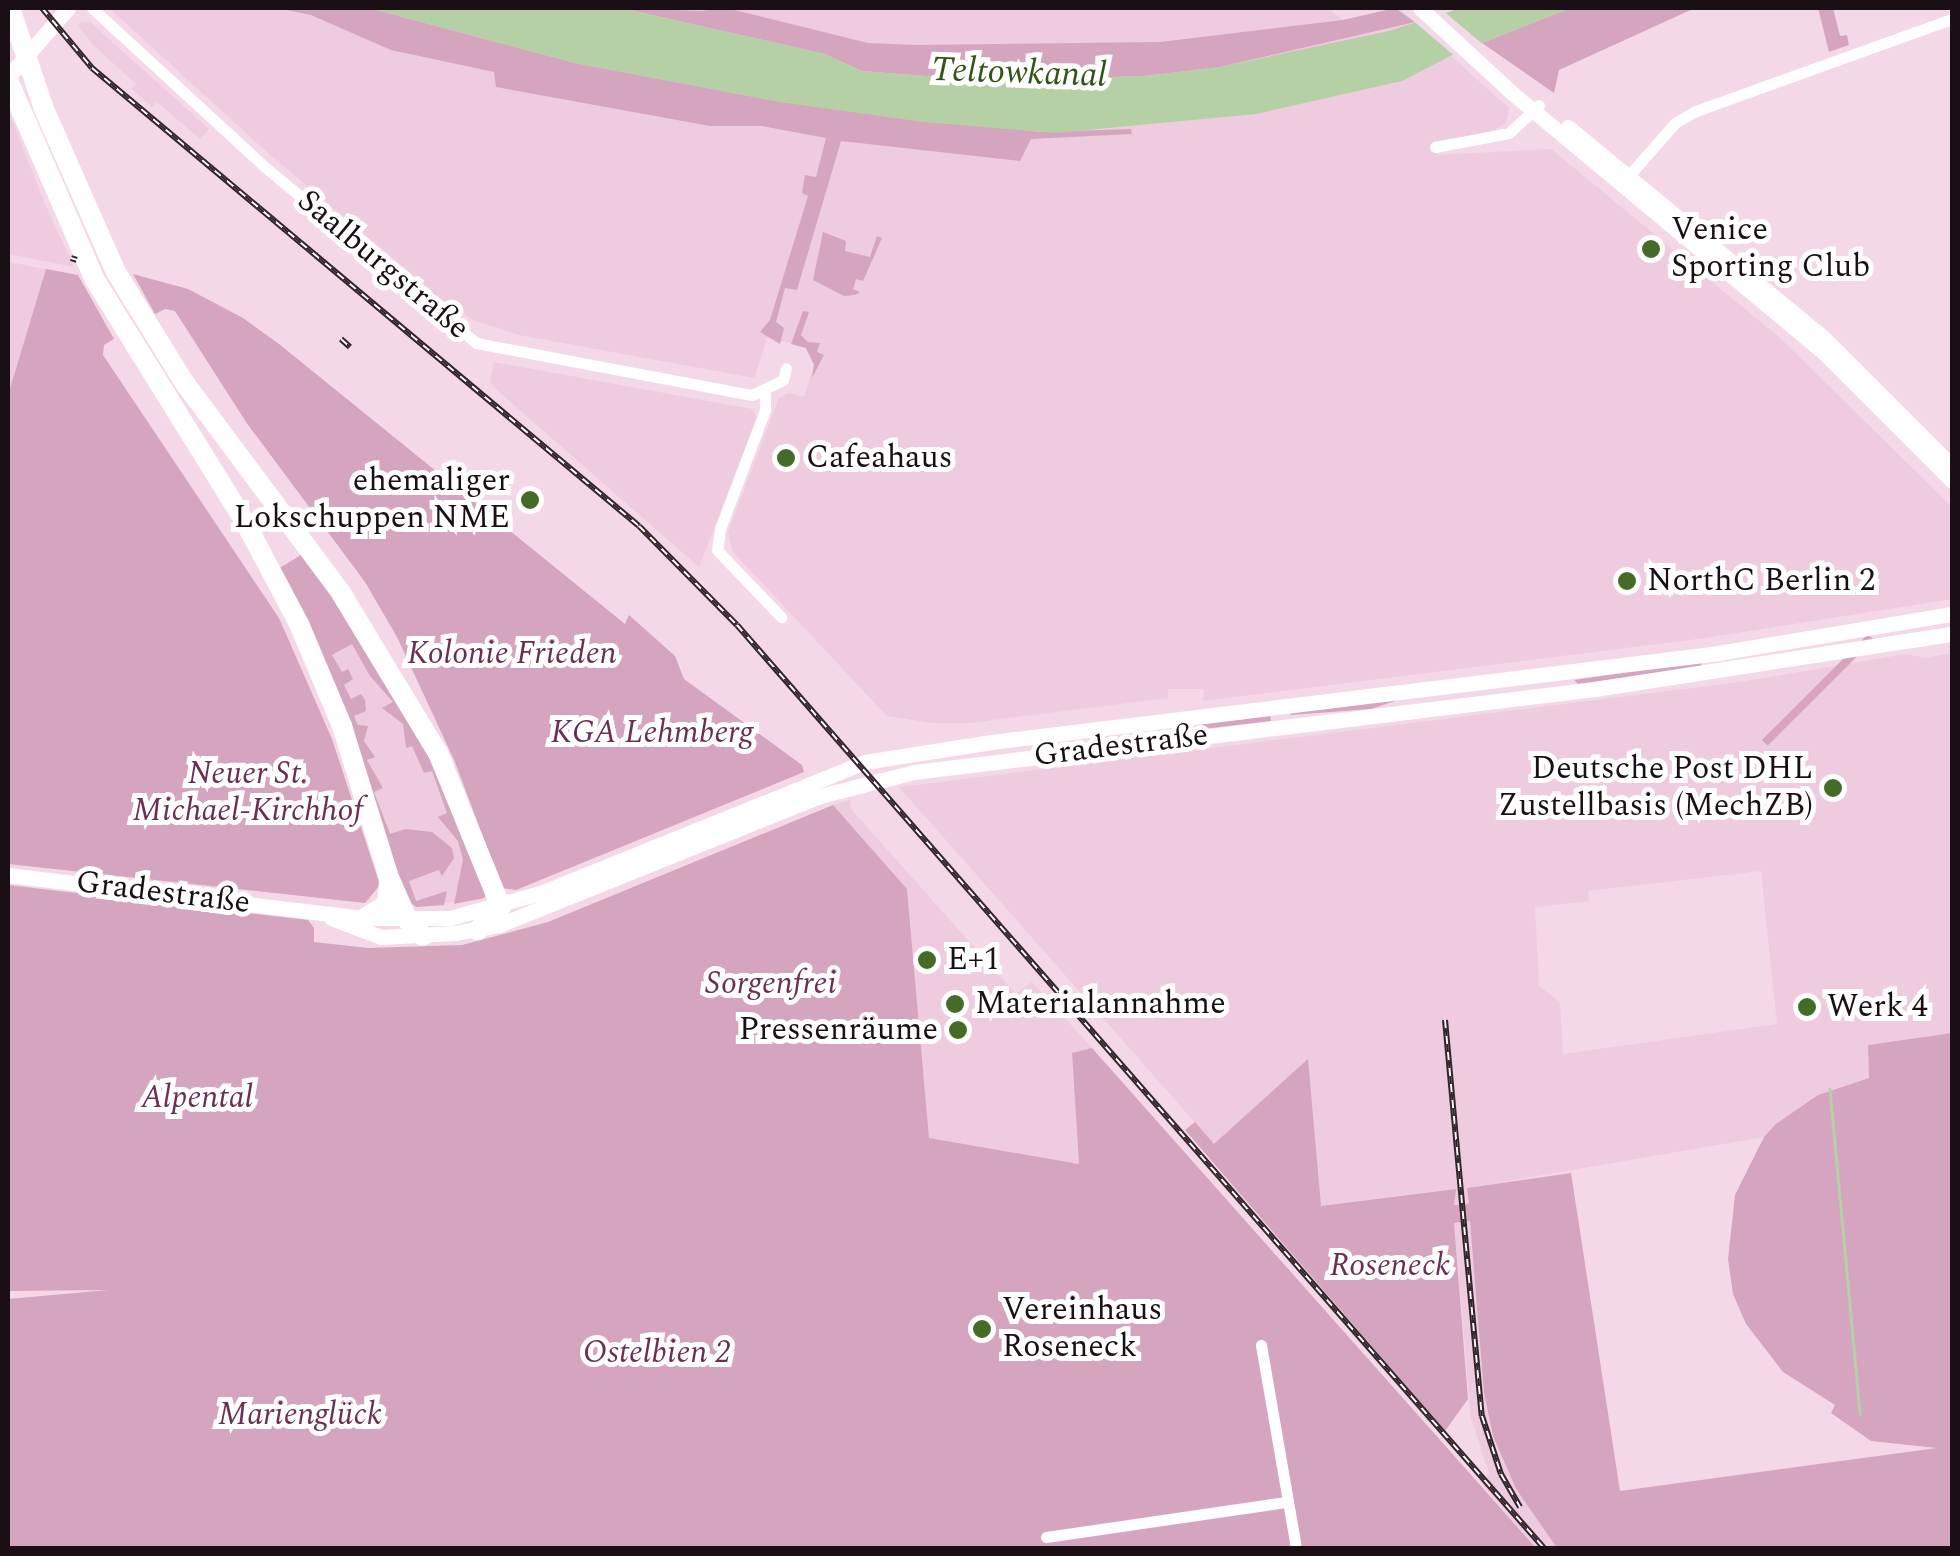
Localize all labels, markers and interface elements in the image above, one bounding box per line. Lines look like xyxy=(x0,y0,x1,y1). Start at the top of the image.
water label: Teltowkanal xyxy=(931,49,1107,97)
street label: Saalburgstraße xyxy=(289,182,477,348)
place label: Venice Sporting Club xyxy=(1671,212,1870,287)
marker: Venice Sporting Club xyxy=(1640,238,1662,260)
place label: Cafeahaus xyxy=(806,439,953,477)
marker: Cafeahaus xyxy=(775,447,797,469)
place label: ehemaliger Lokschuppen NME xyxy=(234,463,510,538)
marker: ehemaliger Lokschuppen NME xyxy=(519,489,541,511)
place label: NorthC Berlin 2 xyxy=(1647,562,1875,600)
marker: NorthC Berlin 2 xyxy=(1616,570,1638,592)
park label: Kolonie Frieden xyxy=(407,635,617,673)
park label: KGA Lehmberg xyxy=(551,714,753,752)
street label: Gradestraße xyxy=(1032,716,1210,776)
place label: Deutsche Post DHL Zustellbasis (MechZB) xyxy=(1498,751,1813,826)
park label: Neuer St. Michael-Kirchhof xyxy=(133,756,363,831)
marker: Deutsche Post DHL Zustellbasis (MechZB) xyxy=(1822,777,1844,799)
street label: Gradestraße xyxy=(74,863,252,923)
place label: E+1 xyxy=(947,941,1000,979)
marker: E+1 xyxy=(916,949,938,971)
park label: Sorgenfrei xyxy=(705,965,837,1003)
place label: Materialannahme xyxy=(975,985,1226,1023)
place label: Werk 4 xyxy=(1827,988,1928,1026)
marker: Materialannahme xyxy=(944,993,966,1015)
marker: Werk 4 xyxy=(1796,996,1818,1018)
place label: Pressenräume xyxy=(739,1011,938,1049)
marker: Pressenräume xyxy=(947,1019,969,1041)
park label: Alpental xyxy=(141,1079,253,1117)
park label: Roseneck xyxy=(1330,1247,1450,1285)
place label: Vereinhaus Roseneck xyxy=(1002,1292,1162,1367)
marker: Vereinhaus Roseneck xyxy=(971,1318,993,1340)
park label: Ostelbien 2 xyxy=(583,1334,731,1372)
park label: Marienglück xyxy=(218,1396,382,1434)

